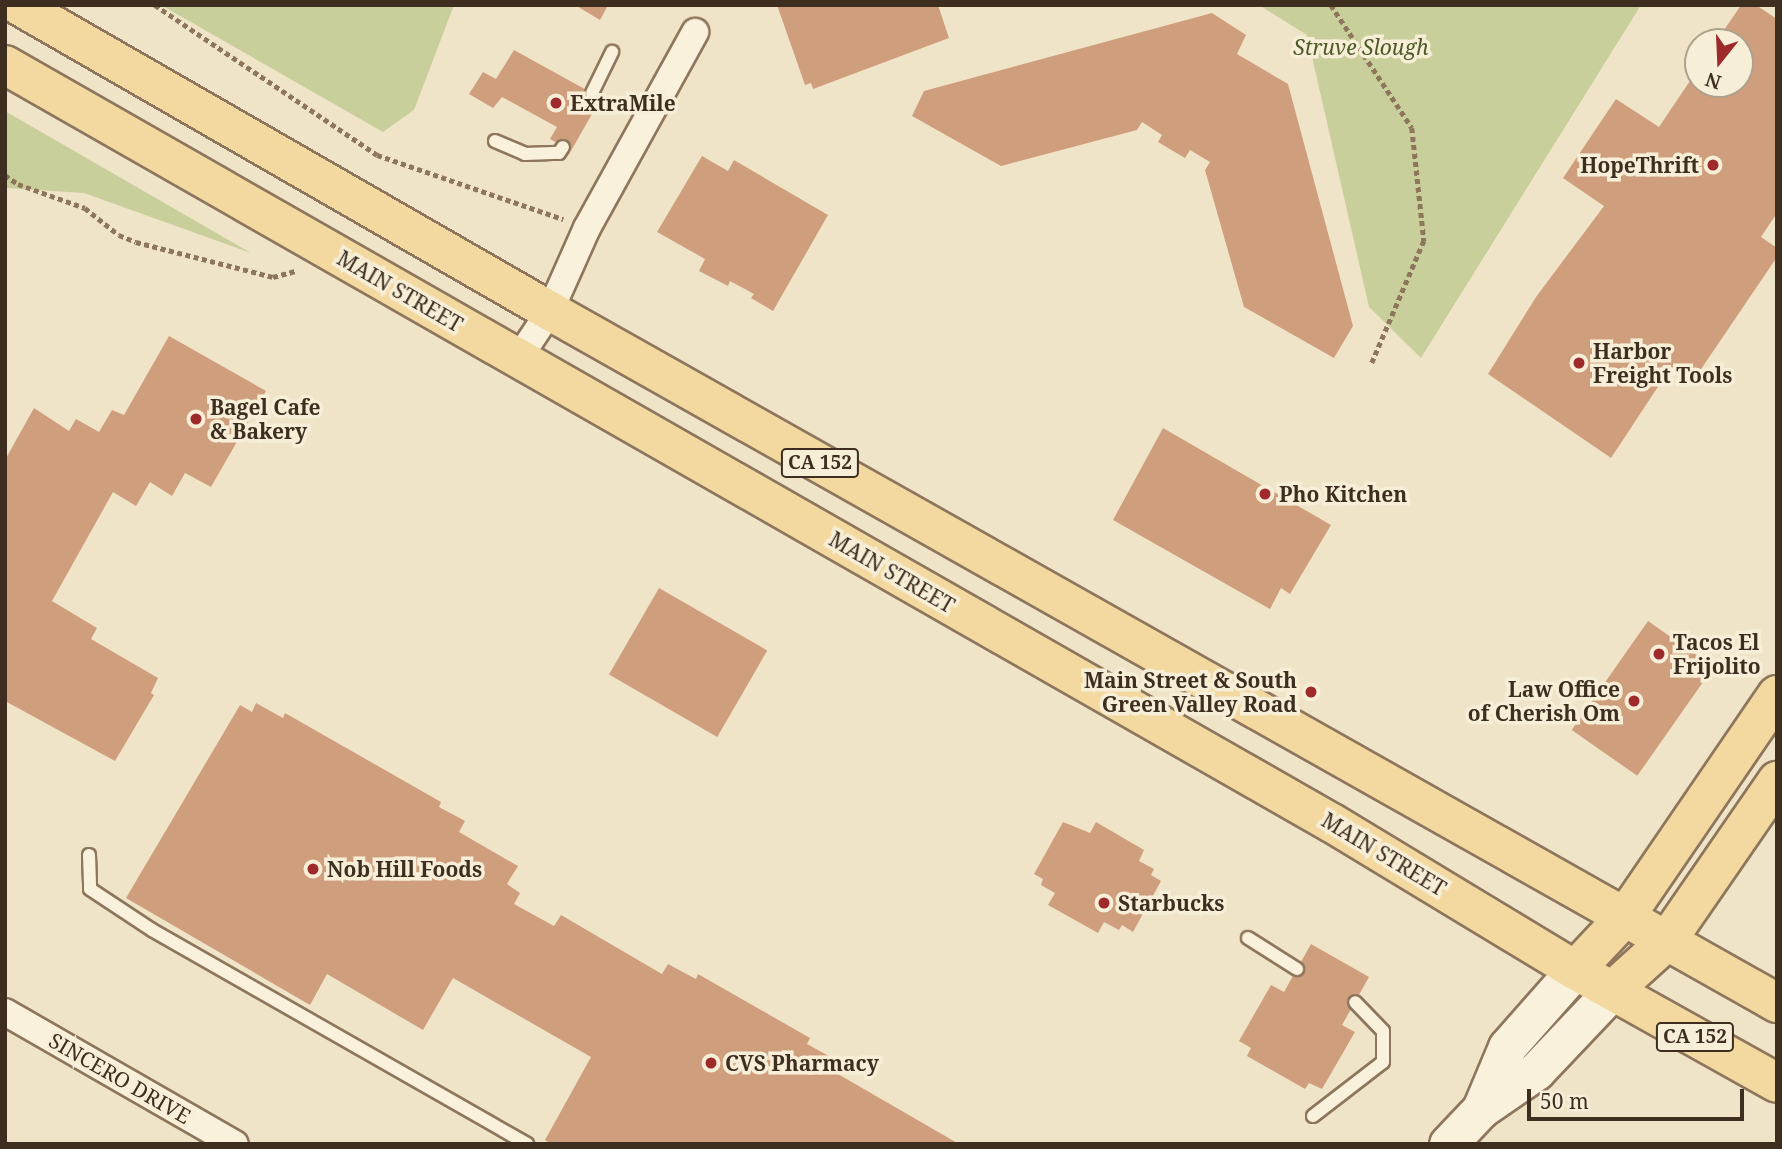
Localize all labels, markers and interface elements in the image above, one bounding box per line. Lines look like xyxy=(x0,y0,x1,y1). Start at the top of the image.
north arrow xyxy=(1684,28,1754,98)
park label: Struve Slough xyxy=(1293,34,1429,60)
text: N xyxy=(1702,66,1724,96)
place label: ExtraMile xyxy=(570,90,676,116)
marker: ExtraMile xyxy=(548,95,564,111)
place label: HopeThrift xyxy=(1580,152,1699,178)
marker: HopeThrift xyxy=(1705,157,1721,173)
street label: MAIN STREET xyxy=(333,245,467,337)
place label: Harbor Freight Tools xyxy=(1593,338,1732,388)
marker: Harbor Freight Tools xyxy=(1571,355,1587,371)
place label: Bagel Cafe & Bakery xyxy=(210,394,321,444)
marker: Bagel Cafe & Bakery xyxy=(188,411,204,427)
road number: CA 152 xyxy=(780,447,860,478)
place label: Pho Kitchen xyxy=(1279,481,1407,507)
marker: Pho Kitchen xyxy=(1257,486,1273,502)
street label: MAIN STREET xyxy=(825,526,959,618)
place label: Tacos El Frijolito xyxy=(1673,629,1761,679)
marker: Tacos El Frijolito xyxy=(1651,646,1667,662)
place label: Main Street & South Green Valley Road xyxy=(1084,667,1297,717)
place label: Law Office of Cherish Om xyxy=(1468,676,1620,726)
marker: Main Street & South Green Valley Road xyxy=(1303,684,1319,700)
marker: Law Office of Cherish Om xyxy=(1626,693,1642,709)
street label: MAIN STREET xyxy=(1317,807,1451,901)
place label: Nob Hill Foods xyxy=(327,856,482,882)
marker: Nob Hill Foods xyxy=(305,861,321,877)
place label: Starbucks xyxy=(1118,890,1224,916)
marker: Starbucks xyxy=(1096,895,1112,911)
road number: CA 152 xyxy=(1655,1021,1735,1052)
street label: SINCERO DRIVE xyxy=(45,1027,195,1129)
place label: CVS Pharmacy xyxy=(725,1050,879,1076)
marker: CVS Pharmacy xyxy=(703,1055,719,1071)
scale bar xyxy=(1530,1076,1747,1120)
text: 50 m xyxy=(1540,1087,1589,1115)

